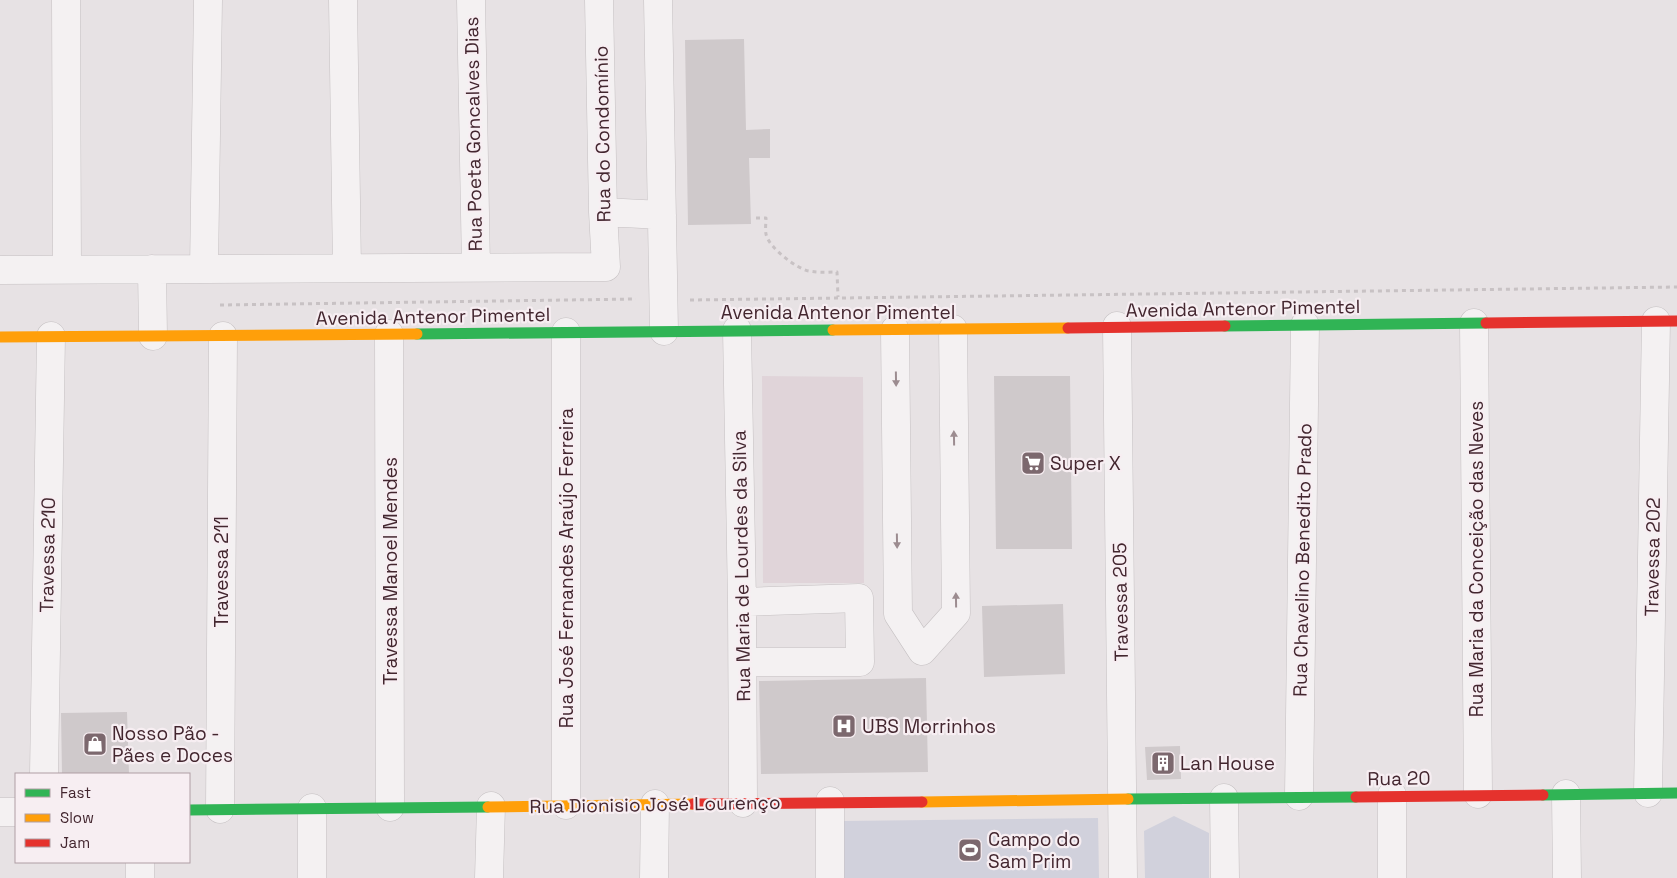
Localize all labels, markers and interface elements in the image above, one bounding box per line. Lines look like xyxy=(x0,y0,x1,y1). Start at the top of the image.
street label: Rua Poeta Goncalves Dias xyxy=(459,16,488,252)
street label: Rua do Condomínio xyxy=(588,45,617,223)
street label: Avenida Antenor Pimentel xyxy=(1126,294,1361,323)
street label: Avenida Antenor Pimentel xyxy=(721,300,955,325)
street label: Avenida Antenor Pimentel xyxy=(316,302,551,331)
one-way arrow xyxy=(892,371,900,387)
street label: Rua Maria da Conceição das Neves xyxy=(1464,401,1489,717)
street label: Rua José Fernandes Araújo Ferreira xyxy=(554,408,579,728)
street label: Rua Chavelino Benedito Prado xyxy=(1288,423,1317,697)
one-way arrow xyxy=(950,429,958,445)
street label: Rua Maria de Lourdes da Silva xyxy=(727,430,756,702)
supermarket icon: Super X xyxy=(1020,450,1046,476)
place label: Super X xyxy=(1050,451,1121,476)
street label: Travessa Manoel Mendes xyxy=(378,457,403,685)
street label: Travessa 210 xyxy=(34,497,61,613)
street label: Travessa 202 xyxy=(1639,497,1666,617)
street label: Travessa 211 xyxy=(209,516,234,628)
one-way arrow xyxy=(893,534,901,550)
street label: Travessa 205 xyxy=(1107,542,1134,662)
one-way arrow xyxy=(951,592,959,608)
hospital icon: UBS Morrinhos xyxy=(831,713,857,739)
place label: UBS Morrinhos xyxy=(862,714,996,739)
place label: Nosso Pão - Pães e Doces xyxy=(112,721,233,768)
shop icon: Nosso Pão - Pães e Doces xyxy=(82,731,108,757)
building icon: Lan House xyxy=(1150,750,1176,776)
place label: Lan House xyxy=(1180,751,1275,776)
street label: Rua 20 xyxy=(1367,765,1431,792)
legend xyxy=(15,773,190,863)
text: Fast xyxy=(60,783,91,802)
street label: Rua Dionisio José Lourenço xyxy=(529,790,781,819)
text: Slow xyxy=(60,808,94,827)
place label: Campo do Sam Prim xyxy=(988,827,1080,874)
text: Jam xyxy=(60,833,90,852)
sports icon: Campo do Sam Prim xyxy=(957,837,983,863)

